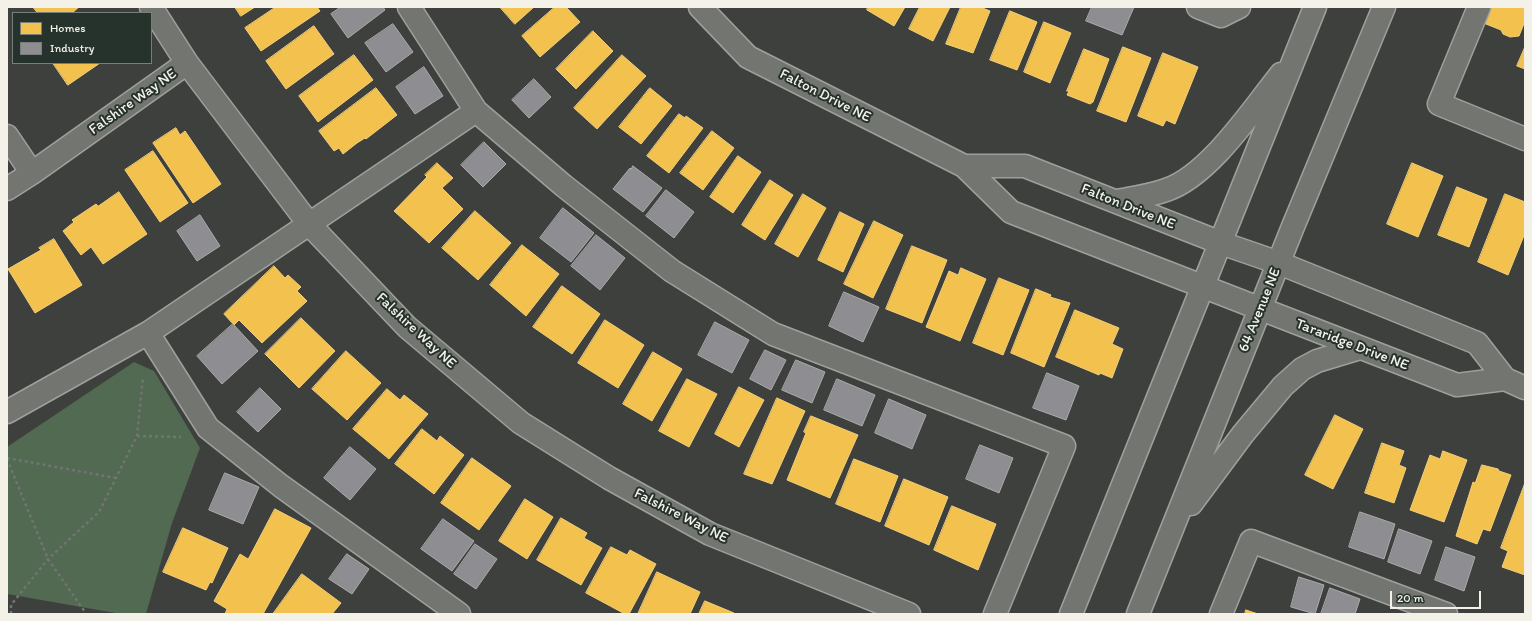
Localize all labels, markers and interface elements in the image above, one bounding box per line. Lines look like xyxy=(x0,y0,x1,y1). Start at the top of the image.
legend xyxy=(12,12,152,64)
text: Homes xyxy=(50,21,86,35)
text: Industry xyxy=(50,41,94,55)
street label: Falshire Way NE xyxy=(86,65,180,139)
street label: Falton Drive NE xyxy=(776,65,874,127)
street label: Falton Drive NE xyxy=(1078,180,1178,234)
street label: 64 Avenue NE xyxy=(1235,265,1285,355)
street label: Falshire Way NE xyxy=(372,289,460,373)
street label: Tararidge Drive NE xyxy=(1293,315,1411,375)
street label: Falshire Way NE xyxy=(631,485,731,547)
scale bar xyxy=(1392,583,1483,609)
text: 20 m xyxy=(1397,591,1424,605)

